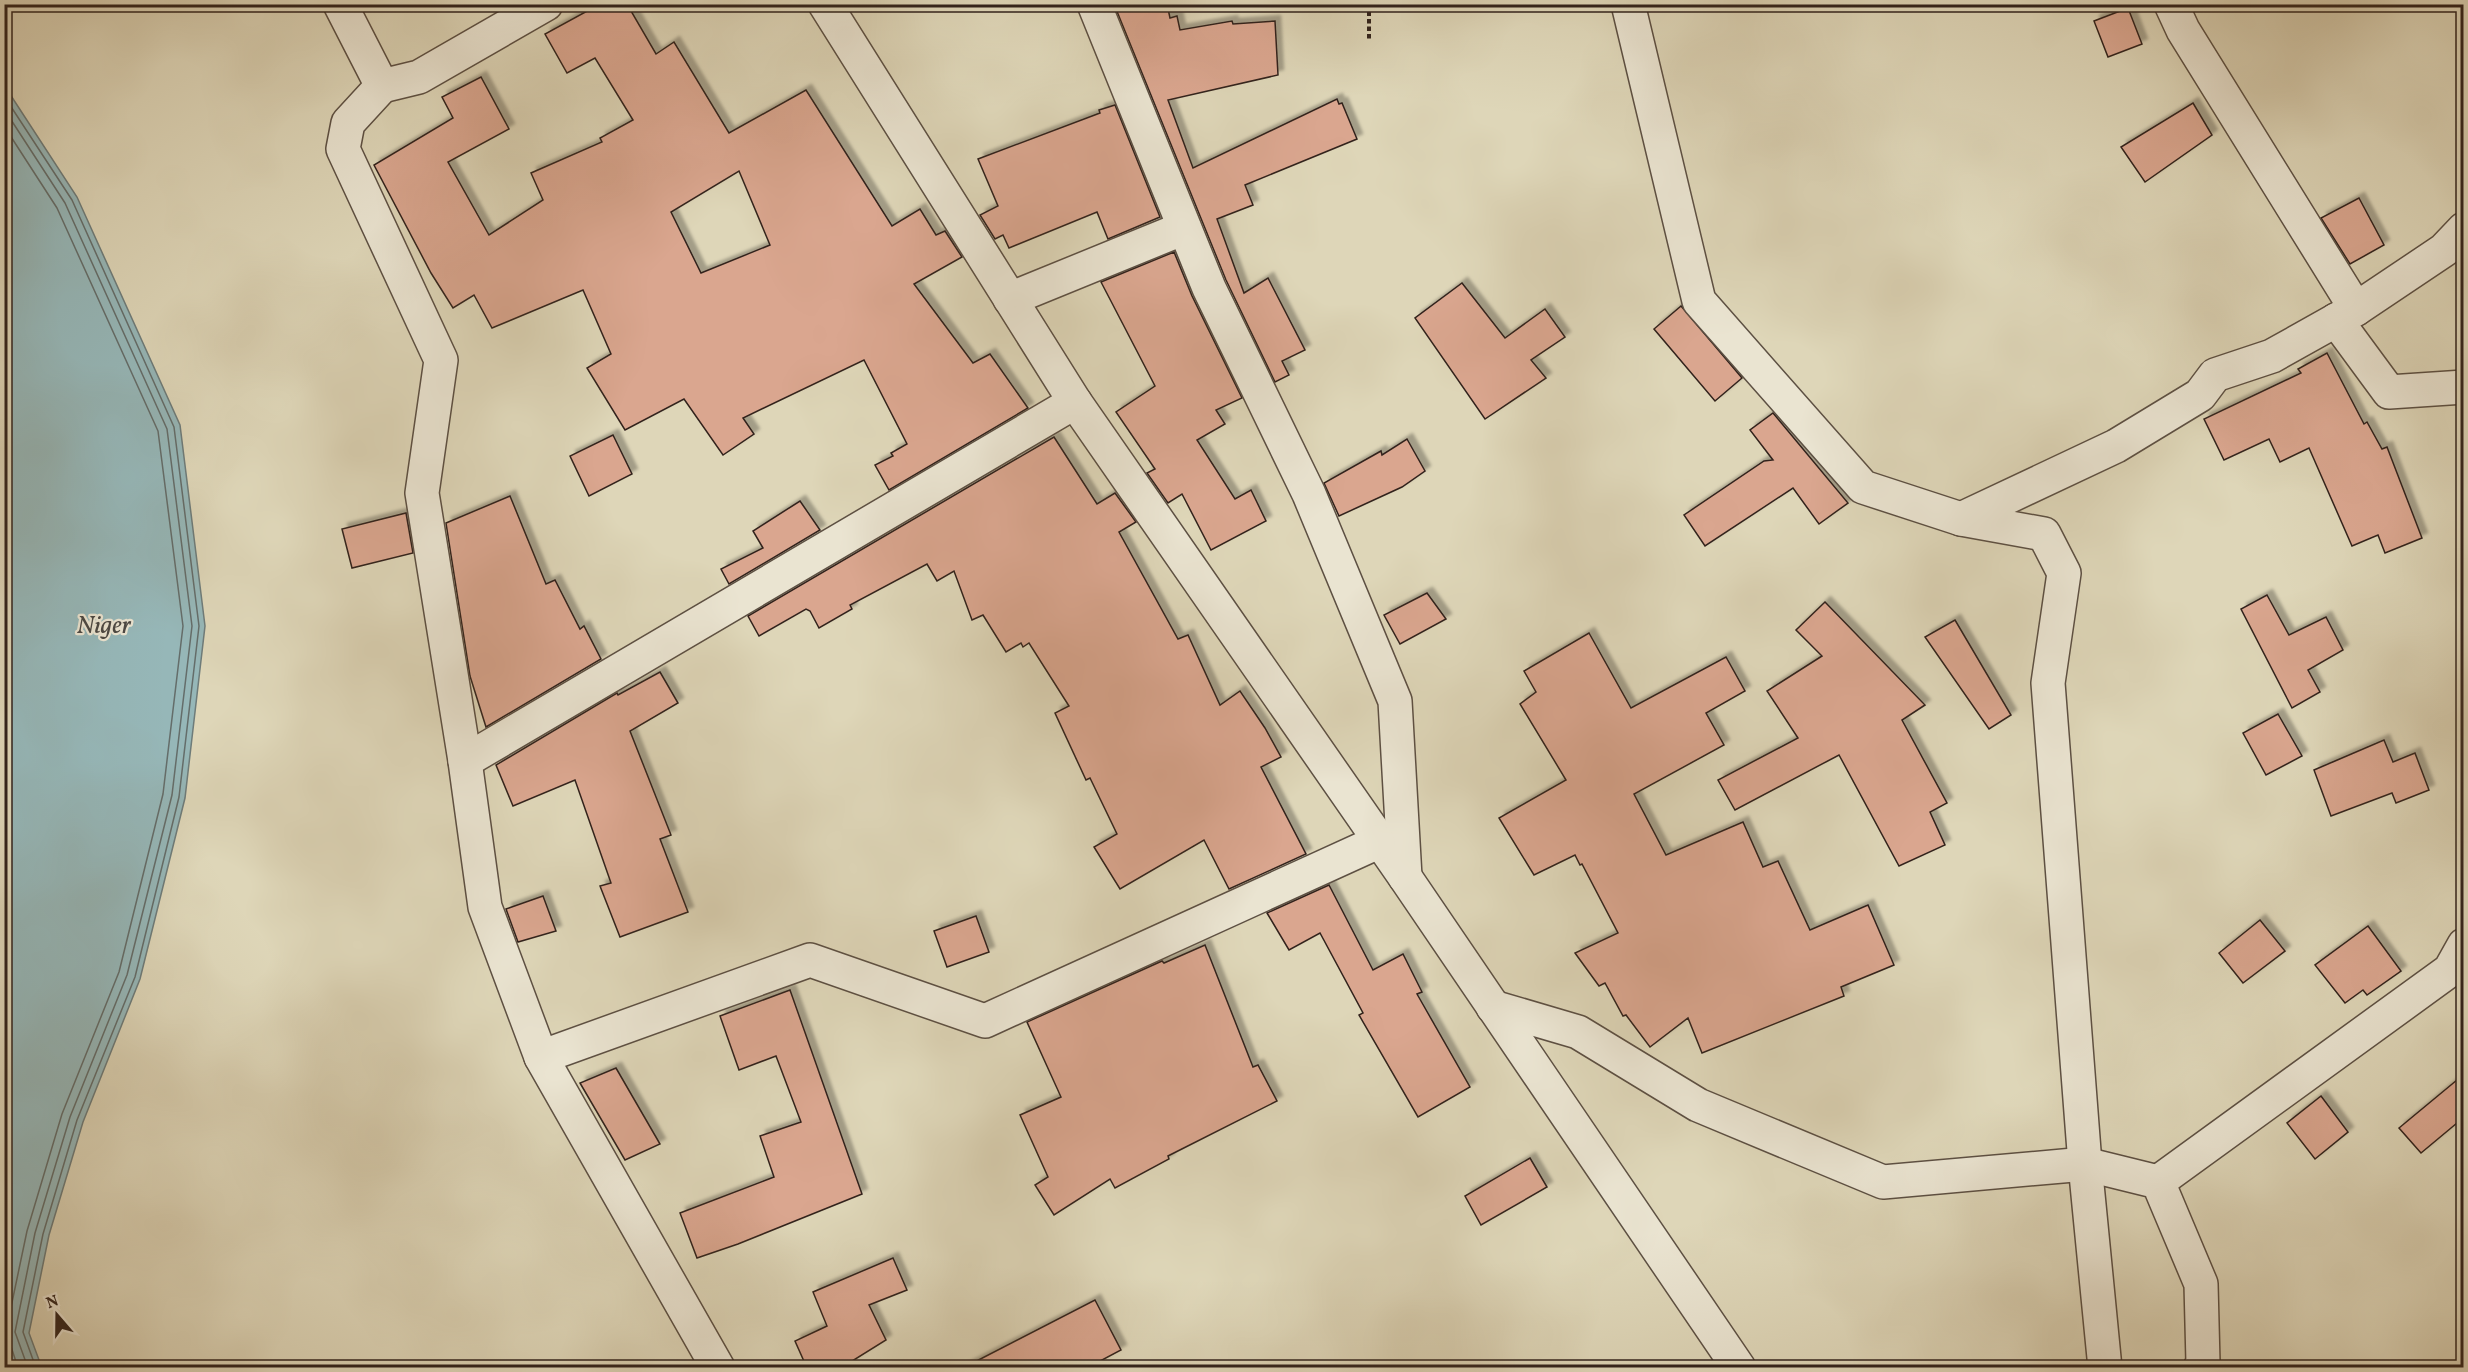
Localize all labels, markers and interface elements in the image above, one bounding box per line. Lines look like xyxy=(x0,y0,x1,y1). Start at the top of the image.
water label: Niger xyxy=(77,608,132,644)
north arrow xyxy=(27,1285,87,1345)
text: N xyxy=(43,1290,62,1315)

